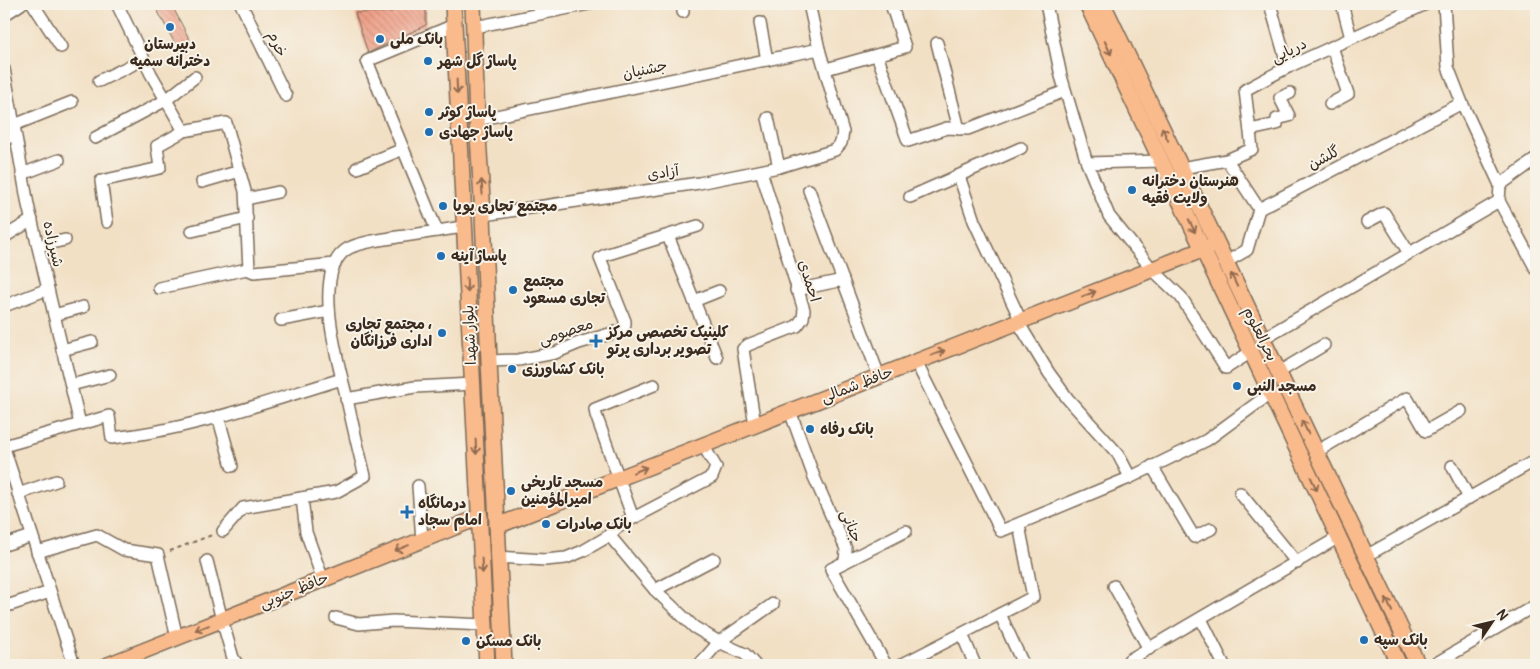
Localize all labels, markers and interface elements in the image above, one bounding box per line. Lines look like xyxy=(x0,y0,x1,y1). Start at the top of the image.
marker: دبیرستان دخترانه سمیه xyxy=(164,21,176,33)
street label: خرم xyxy=(261,28,291,61)
place label: بانک ملی xyxy=(390,30,443,49)
marker: بانک ملی xyxy=(374,33,386,45)
street label: دریایی xyxy=(1268,34,1310,68)
place label: دبیرستان دخترانه سمیه xyxy=(130,35,210,71)
one-way arrow xyxy=(1104,40,1113,55)
place label: پاساژ گل شهر xyxy=(436,51,517,71)
marker: پاساژ گل شهر xyxy=(422,55,434,67)
street label: جشنیان xyxy=(621,56,669,84)
one-way arrow xyxy=(453,79,462,95)
place label: پاساژ کوثر xyxy=(437,103,497,122)
marker: پاساژ کوثر xyxy=(423,106,435,118)
place label: پاساژ جهادی xyxy=(439,123,513,142)
marker: پاساژ جهادی xyxy=(423,126,435,138)
one-way arrow xyxy=(1159,127,1169,142)
street label: گلشن xyxy=(1305,142,1343,174)
street label: آزادی xyxy=(646,161,681,185)
place label: هنرستان دخترانه ولایت فقیه xyxy=(1142,172,1239,208)
one-way arrow xyxy=(477,180,486,196)
marker: هنرستان دخترانه ولایت فقیه xyxy=(1126,184,1138,196)
place label: مجتمع تجاری پویا xyxy=(453,197,558,217)
marker: مجتمع تجاری پویا xyxy=(437,200,449,212)
one-way arrow xyxy=(1188,218,1198,233)
street label: شیرزاده xyxy=(39,219,67,269)
place label: پاساژ آینه xyxy=(451,247,507,266)
marker: پاساژ آینه xyxy=(435,250,447,262)
street label: احمدی xyxy=(794,258,824,304)
place label: مجتمع تجاری مسعود xyxy=(523,272,606,308)
one-way arrow xyxy=(1229,273,1239,288)
one-way arrow xyxy=(463,276,472,292)
marker: مجتمع تجاری مسعود xyxy=(507,284,519,296)
one-way arrow xyxy=(1081,289,1096,298)
street label: بلوار شهدا xyxy=(459,304,481,366)
street label: بحرالعلوم xyxy=(1238,304,1281,365)
street label: معصومی xyxy=(536,314,596,350)
place label: مجتمع تجاری ، اداری فرزانگان xyxy=(345,315,432,351)
place label: کلینیک تخصصی مرکز تصویر برداری پرتو xyxy=(605,323,729,359)
marker: مجتمع تجاری ، اداری فرزانگان xyxy=(436,327,448,339)
marker: کلینیک تخصصی مرکز تصویر برداری پرتو xyxy=(589,334,603,348)
one-way arrow xyxy=(930,348,945,357)
place label: بانک کشاورزی xyxy=(522,360,605,379)
marker: بانک کشاورزی xyxy=(506,363,518,375)
street label: حافظ شمالی xyxy=(818,363,896,407)
place label: مسجد النبی xyxy=(1247,377,1317,396)
marker: مسجد النبی xyxy=(1231,380,1243,392)
place label: بانک رفاه xyxy=(820,420,874,439)
one-way arrow xyxy=(1299,420,1309,435)
marker: بانک رفاه xyxy=(804,423,816,435)
one-way arrow xyxy=(471,439,480,455)
one-way arrow xyxy=(632,465,647,474)
place label: مسجد تاریخی امیرالمؤمنین xyxy=(521,473,603,509)
one-way arrow xyxy=(1310,476,1319,491)
marker: مسجد تاریخی امیرالمؤمنین xyxy=(505,485,517,497)
place label: درمانگاه امام سجاد xyxy=(418,493,482,531)
marker: درمانگاه امام سجاد xyxy=(400,505,414,519)
street label: جنانی xyxy=(836,507,866,545)
place label: بانک صادرات xyxy=(556,515,632,534)
marker: بانک صادرات xyxy=(540,518,552,530)
one-way arrow xyxy=(395,544,410,553)
one-way arrow xyxy=(478,558,487,574)
street label: حافظ جنوبی xyxy=(257,569,331,613)
north arrow xyxy=(1468,596,1518,646)
one-way arrow xyxy=(1384,598,1394,613)
text: N xyxy=(1493,606,1512,624)
one-way arrow xyxy=(195,624,210,633)
place label: بانک سپه xyxy=(1374,631,1428,650)
place label: بانک مسکن xyxy=(476,632,541,651)
marker: بانک سپه xyxy=(1358,634,1370,646)
marker: بانک مسکن xyxy=(460,635,472,647)

